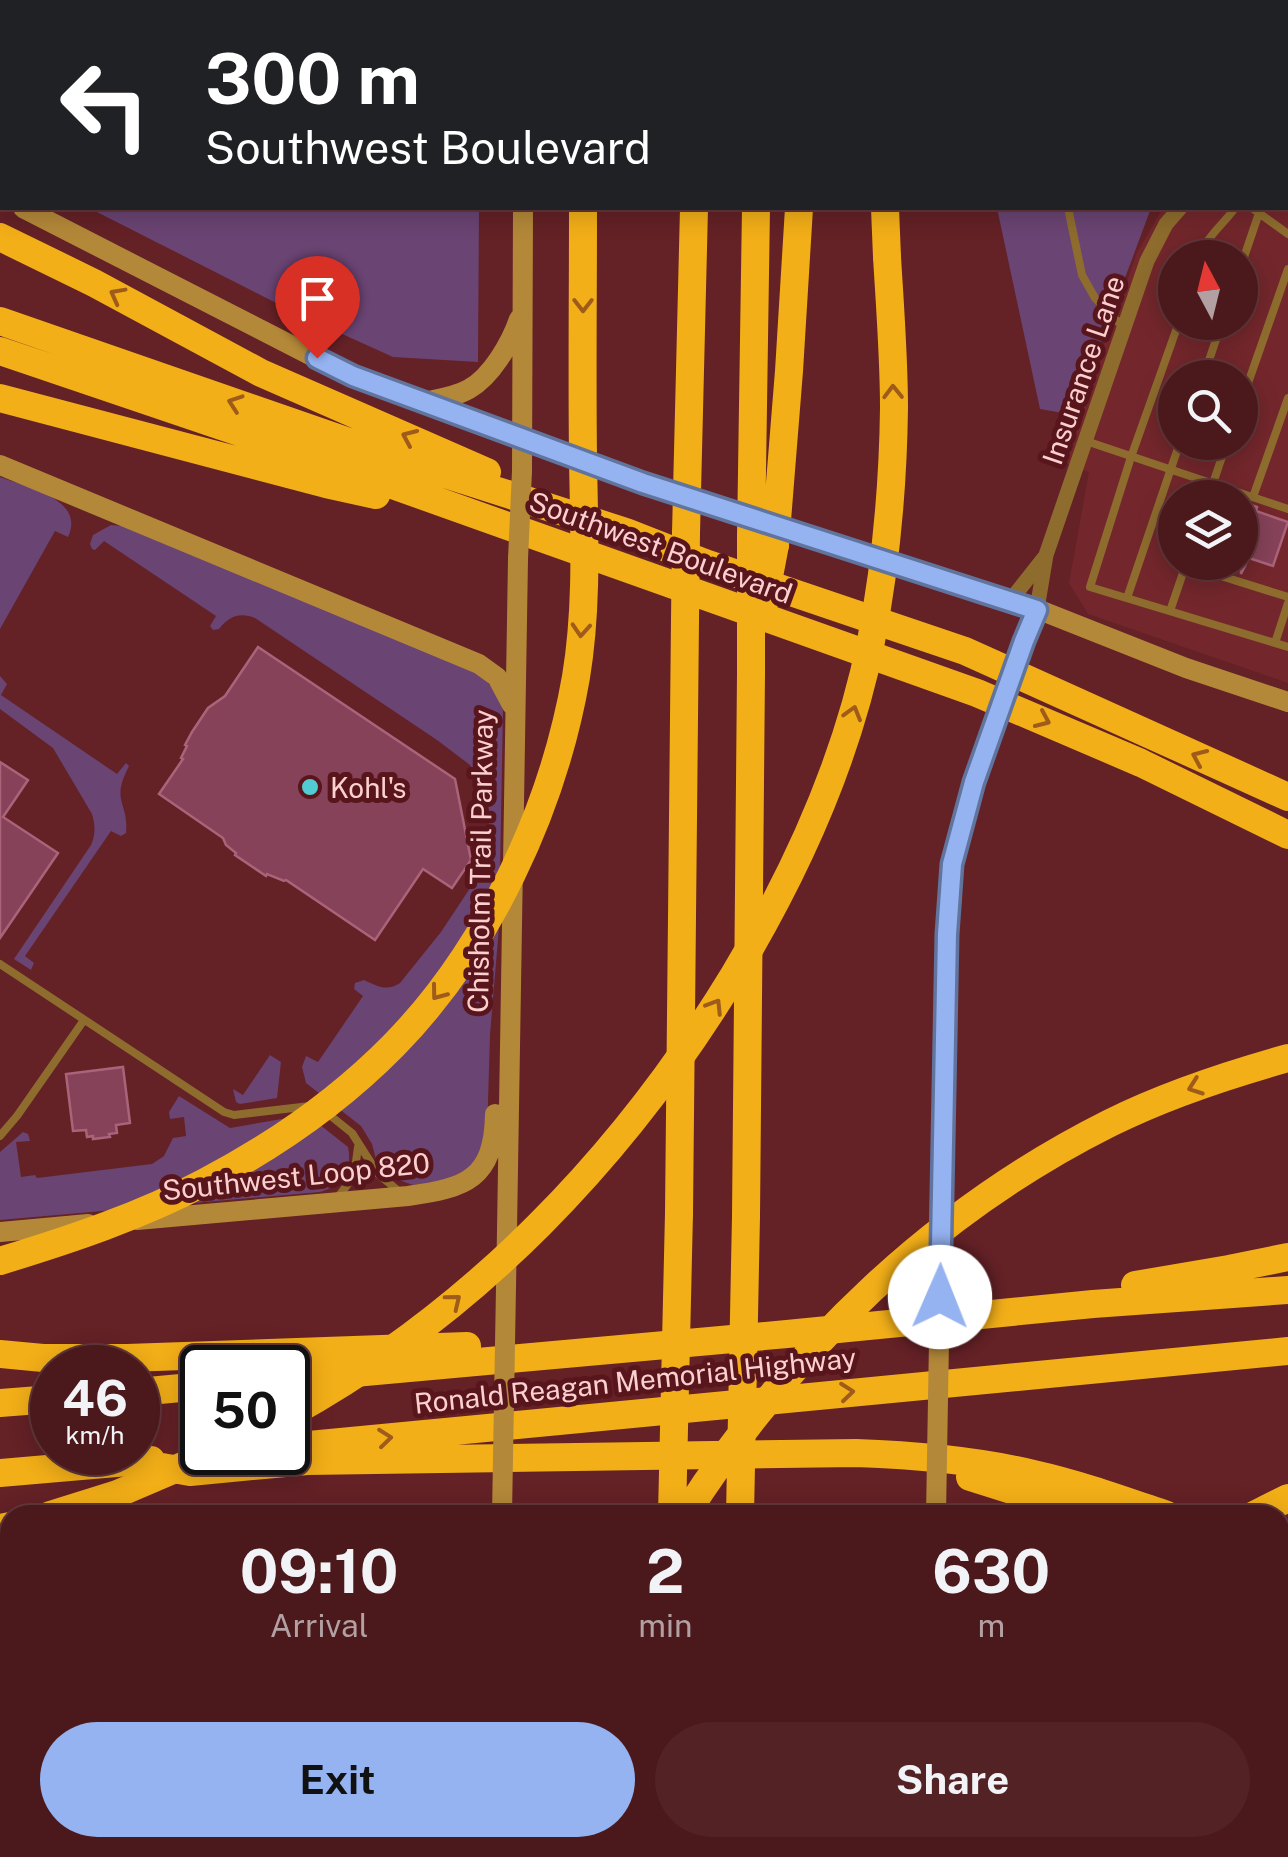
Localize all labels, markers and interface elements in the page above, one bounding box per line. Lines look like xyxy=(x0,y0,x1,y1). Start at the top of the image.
text: 300 m xyxy=(205,37,420,120)
icon: left xyxy=(40,40,170,170)
text: Southwest Boulevard xyxy=(205,121,651,174)
north arrow xyxy=(1158,240,1258,340)
map controls xyxy=(1158,240,1258,580)
pin xyxy=(275,256,360,359)
icon: arrive xyxy=(290,271,345,326)
street label: Insurance Lane xyxy=(1035,271,1131,469)
one-way arrow xyxy=(109,288,127,308)
one-way arrow xyxy=(572,298,594,313)
button: search xyxy=(1158,360,1258,460)
one-way arrow xyxy=(883,383,904,399)
one-way arrow xyxy=(227,394,244,414)
one-way arrow xyxy=(401,429,419,449)
button: layers xyxy=(1158,480,1258,580)
street label: Southwest Boulevard xyxy=(525,484,797,610)
one-way arrow xyxy=(570,622,592,638)
one-way arrow xyxy=(841,705,862,722)
one-way arrow xyxy=(1033,708,1051,728)
street label: Chisholm Trail Parkway xyxy=(461,709,499,1013)
one-way arrow xyxy=(1191,749,1209,769)
place label: Kohl's xyxy=(330,771,407,804)
marker: Kohl's xyxy=(299,776,321,798)
one-way arrow xyxy=(432,982,450,1000)
one-way arrow xyxy=(702,999,721,1017)
one-way arrow xyxy=(1188,1076,1205,1096)
street label: Southwest Loop 820 xyxy=(161,1146,431,1206)
position arrow xyxy=(888,1245,992,1349)
one-way arrow xyxy=(443,1295,461,1313)
street label: Ronald Reagan Memorial Highway xyxy=(412,1340,858,1420)
speed limit sign: 50 xyxy=(180,1345,310,1475)
text: 46 xyxy=(62,1368,128,1427)
one-way arrow xyxy=(840,1382,856,1404)
text: km/h xyxy=(66,1420,124,1450)
one-way arrow xyxy=(377,1427,393,1449)
text: 09:10 xyxy=(240,1536,398,1607)
text: 2 xyxy=(646,1536,684,1607)
text: 630 xyxy=(932,1536,1050,1607)
text: Arrival xyxy=(270,1607,369,1644)
text: min xyxy=(638,1607,692,1644)
text: m xyxy=(977,1607,1005,1644)
button: Exit xyxy=(40,1722,635,1837)
button: Share xyxy=(655,1722,1250,1837)

